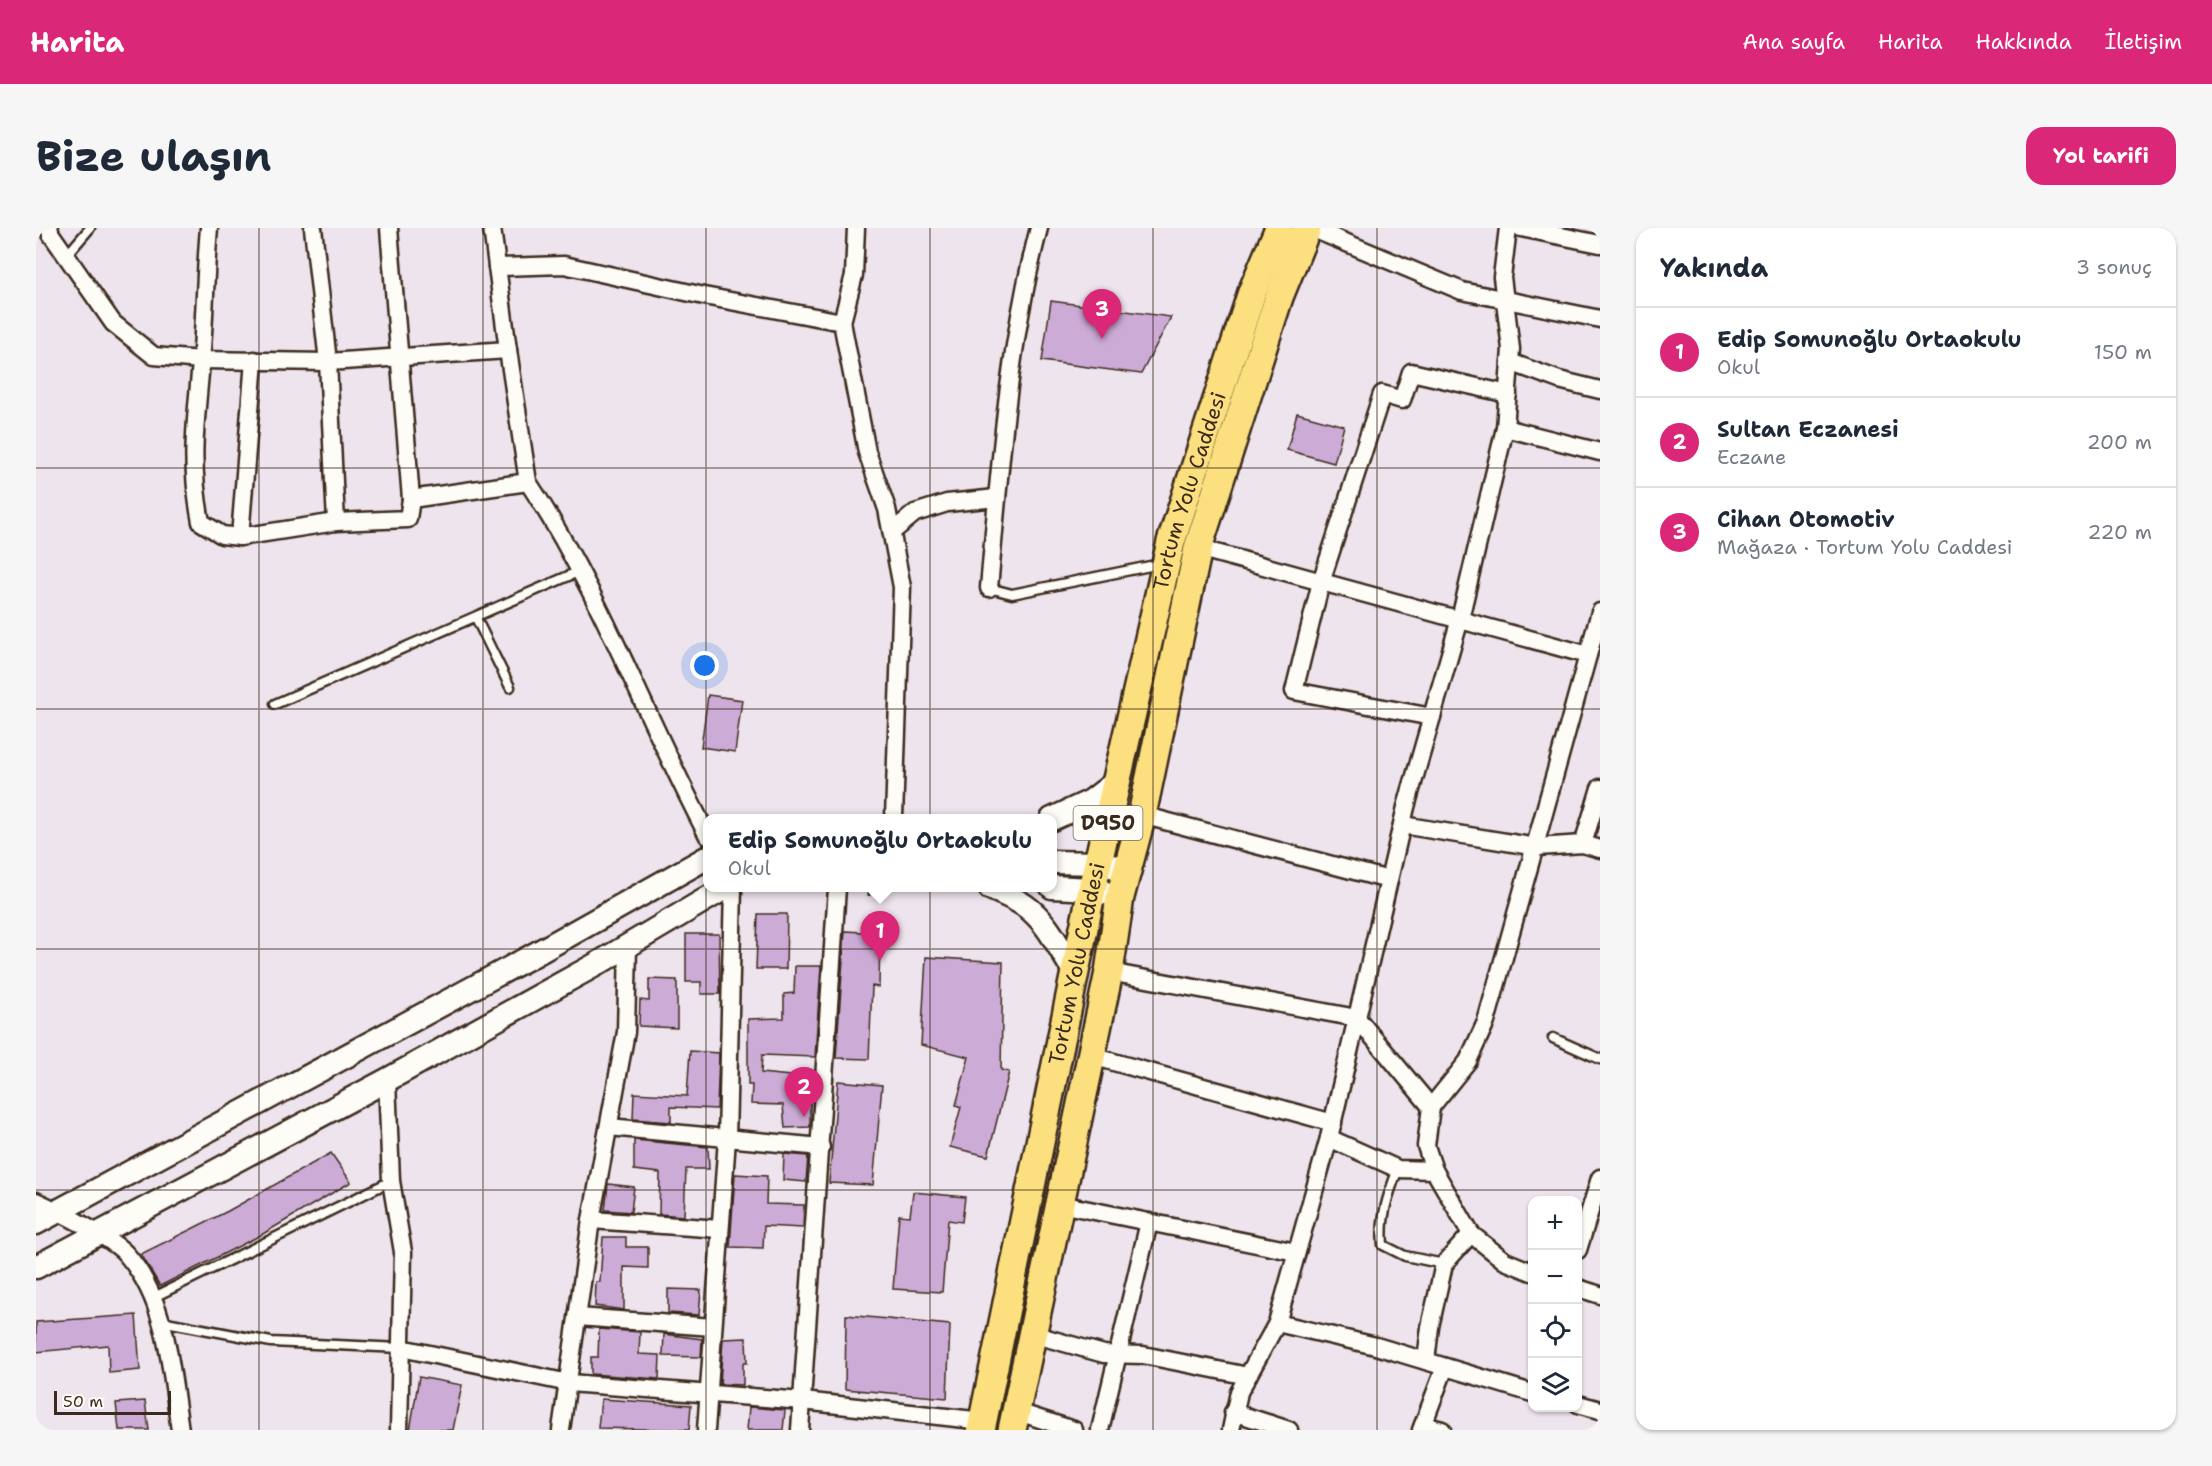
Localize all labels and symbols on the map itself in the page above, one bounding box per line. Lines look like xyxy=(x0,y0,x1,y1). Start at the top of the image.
pin: 3 xyxy=(1082,290,1122,339)
street label: Tortum Yolu Caddesi xyxy=(1146,388,1233,593)
your location xyxy=(690,651,719,680)
road number: D950 xyxy=(1074,806,1142,840)
street label: Tortum Yolu Caddesi xyxy=(1042,860,1112,1068)
pin: 1 xyxy=(860,912,900,961)
pin: 2 xyxy=(784,1068,824,1117)
scale bar xyxy=(54,1388,171,1416)

